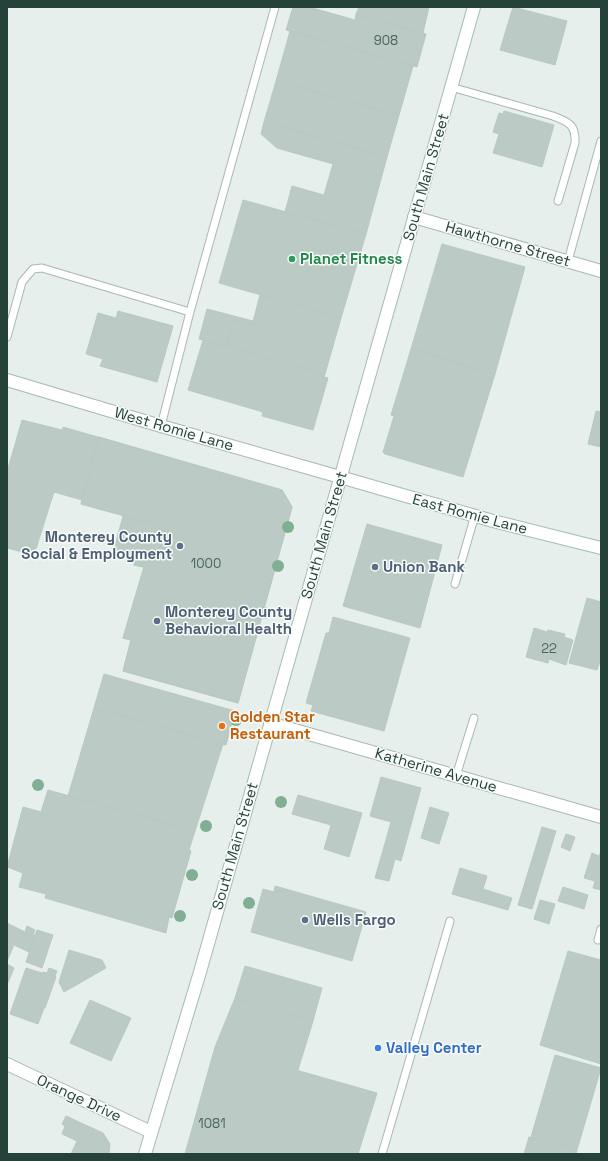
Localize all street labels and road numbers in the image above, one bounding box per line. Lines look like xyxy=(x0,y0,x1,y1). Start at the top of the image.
street label: South Main Street xyxy=(398,111,453,243)
street label: Hawthorne Street xyxy=(443,217,573,270)
street label: West Romie Lane xyxy=(112,402,236,455)
street label: South Main Street xyxy=(296,469,351,601)
street label: East Romie Lane xyxy=(410,489,530,538)
street label: Katherine Avenue xyxy=(373,743,500,796)
street label: South Main Street xyxy=(207,780,262,912)
street label: Orange Drive xyxy=(34,1070,125,1126)

